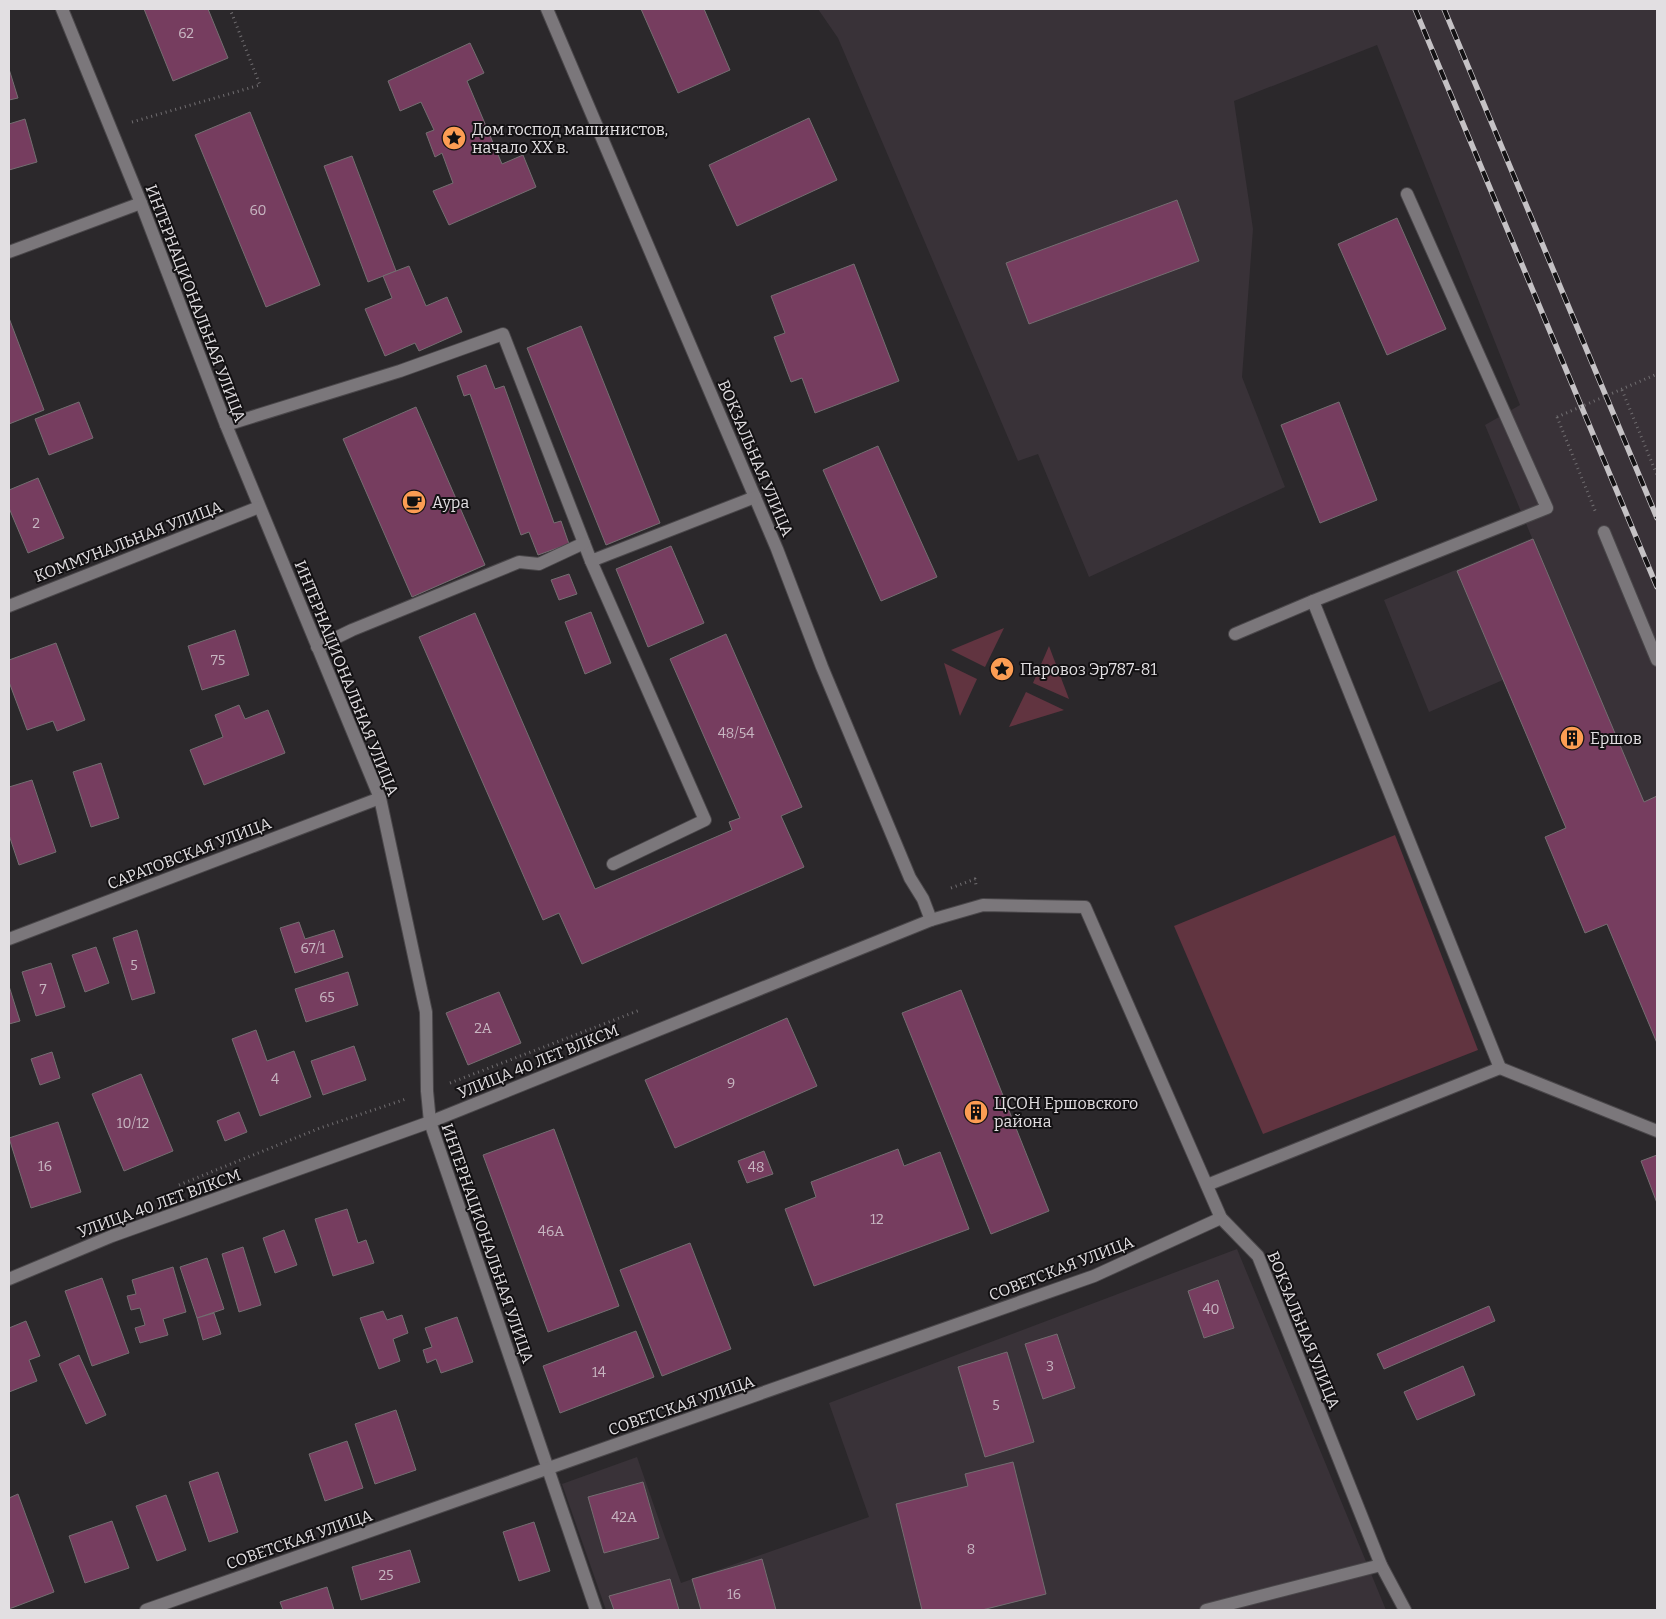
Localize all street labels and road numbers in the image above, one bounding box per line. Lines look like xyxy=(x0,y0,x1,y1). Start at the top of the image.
street label: ИНТЕРНАЦИОНАЛЬНАЯ УЛИЦА xyxy=(141,182,250,425)
street label: ВОКЗАЛЬНАЯ УЛИЦА xyxy=(714,377,797,540)
street label: КОММУНАЛЬНАЯ УЛИЦА xyxy=(32,497,225,586)
street label: ИНТЕРНАЦИОНАЛЬНАЯ УЛИЦА xyxy=(290,558,403,799)
street label: САРАТОВСКАЯ УЛИЦА xyxy=(105,813,274,893)
street label: УЛИЦА 40 ЛЕТ ВЛКСМ xyxy=(455,1020,622,1103)
street label: ИНТЕРНАЦИОНАЛЬНАЯ УЛИЦА xyxy=(437,1121,538,1366)
street label: УЛИЦА 40 ЛЕТ ВЛКСМ xyxy=(75,1165,243,1242)
street label: СОВЕТСКАЯ УЛИЦА xyxy=(986,1232,1137,1305)
street label: ВОКЗАЛЬНАЯ УЛИЦА xyxy=(1263,1249,1344,1412)
street label: СОВЕТСКАЯ УЛИЦА xyxy=(606,1371,757,1439)
street label: СОВЕТСКАЯ УЛИЦА xyxy=(224,1505,375,1573)

